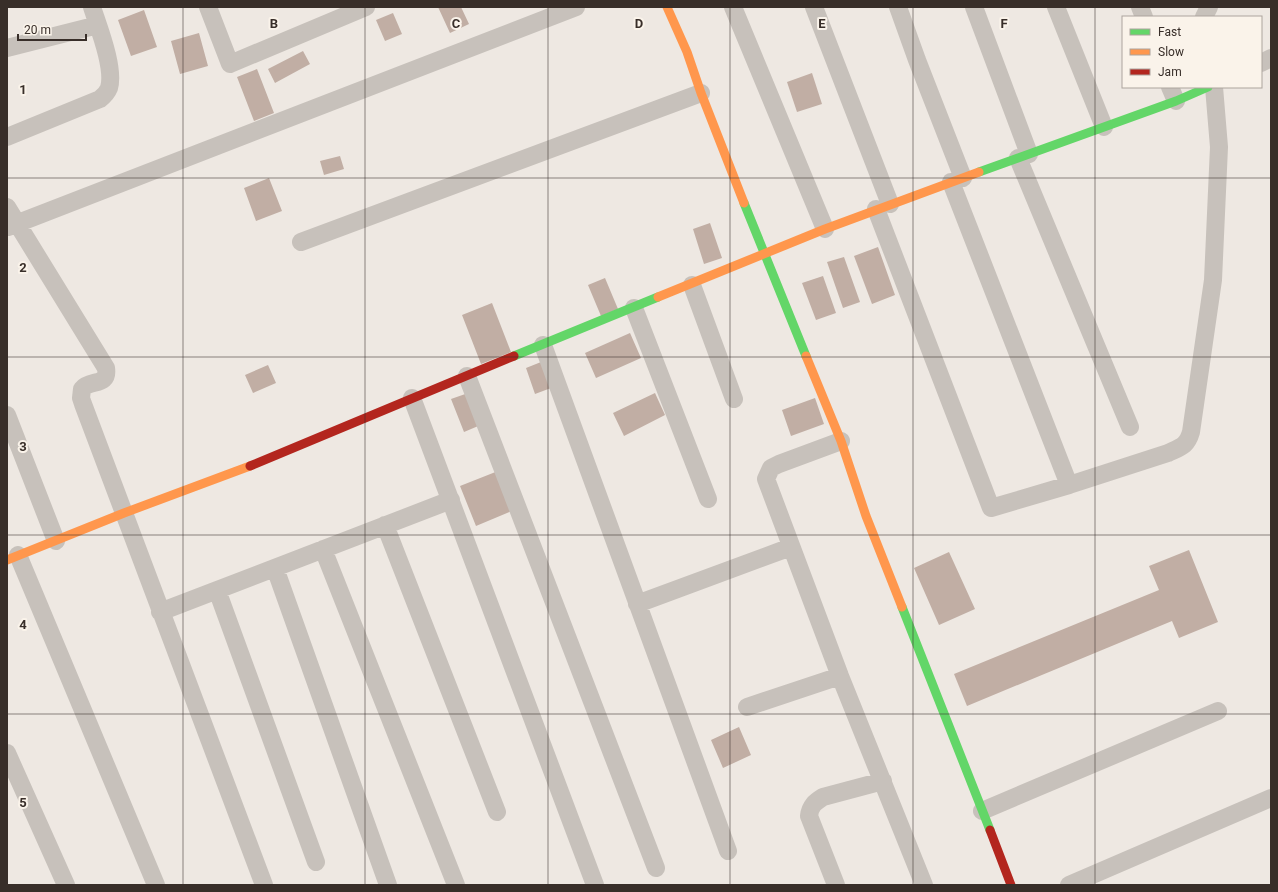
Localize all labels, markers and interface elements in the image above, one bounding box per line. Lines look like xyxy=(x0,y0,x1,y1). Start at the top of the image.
scale bar xyxy=(18,16,86,42)
text: B xyxy=(270,16,278,31)
text: C xyxy=(452,16,461,31)
text: D xyxy=(635,16,643,31)
text: E xyxy=(818,16,826,31)
text: F xyxy=(1000,16,1008,31)
legend xyxy=(1122,16,1262,88)
text: 20 m xyxy=(24,23,51,37)
text: Fast xyxy=(1158,25,1181,39)
text: Slow xyxy=(1158,45,1184,59)
text: Jam xyxy=(1158,65,1182,79)
text: 1 xyxy=(19,82,27,97)
text: 2 xyxy=(19,260,27,275)
text: 3 xyxy=(19,439,27,454)
text: 4 xyxy=(19,617,27,632)
text: 5 xyxy=(19,795,27,810)

